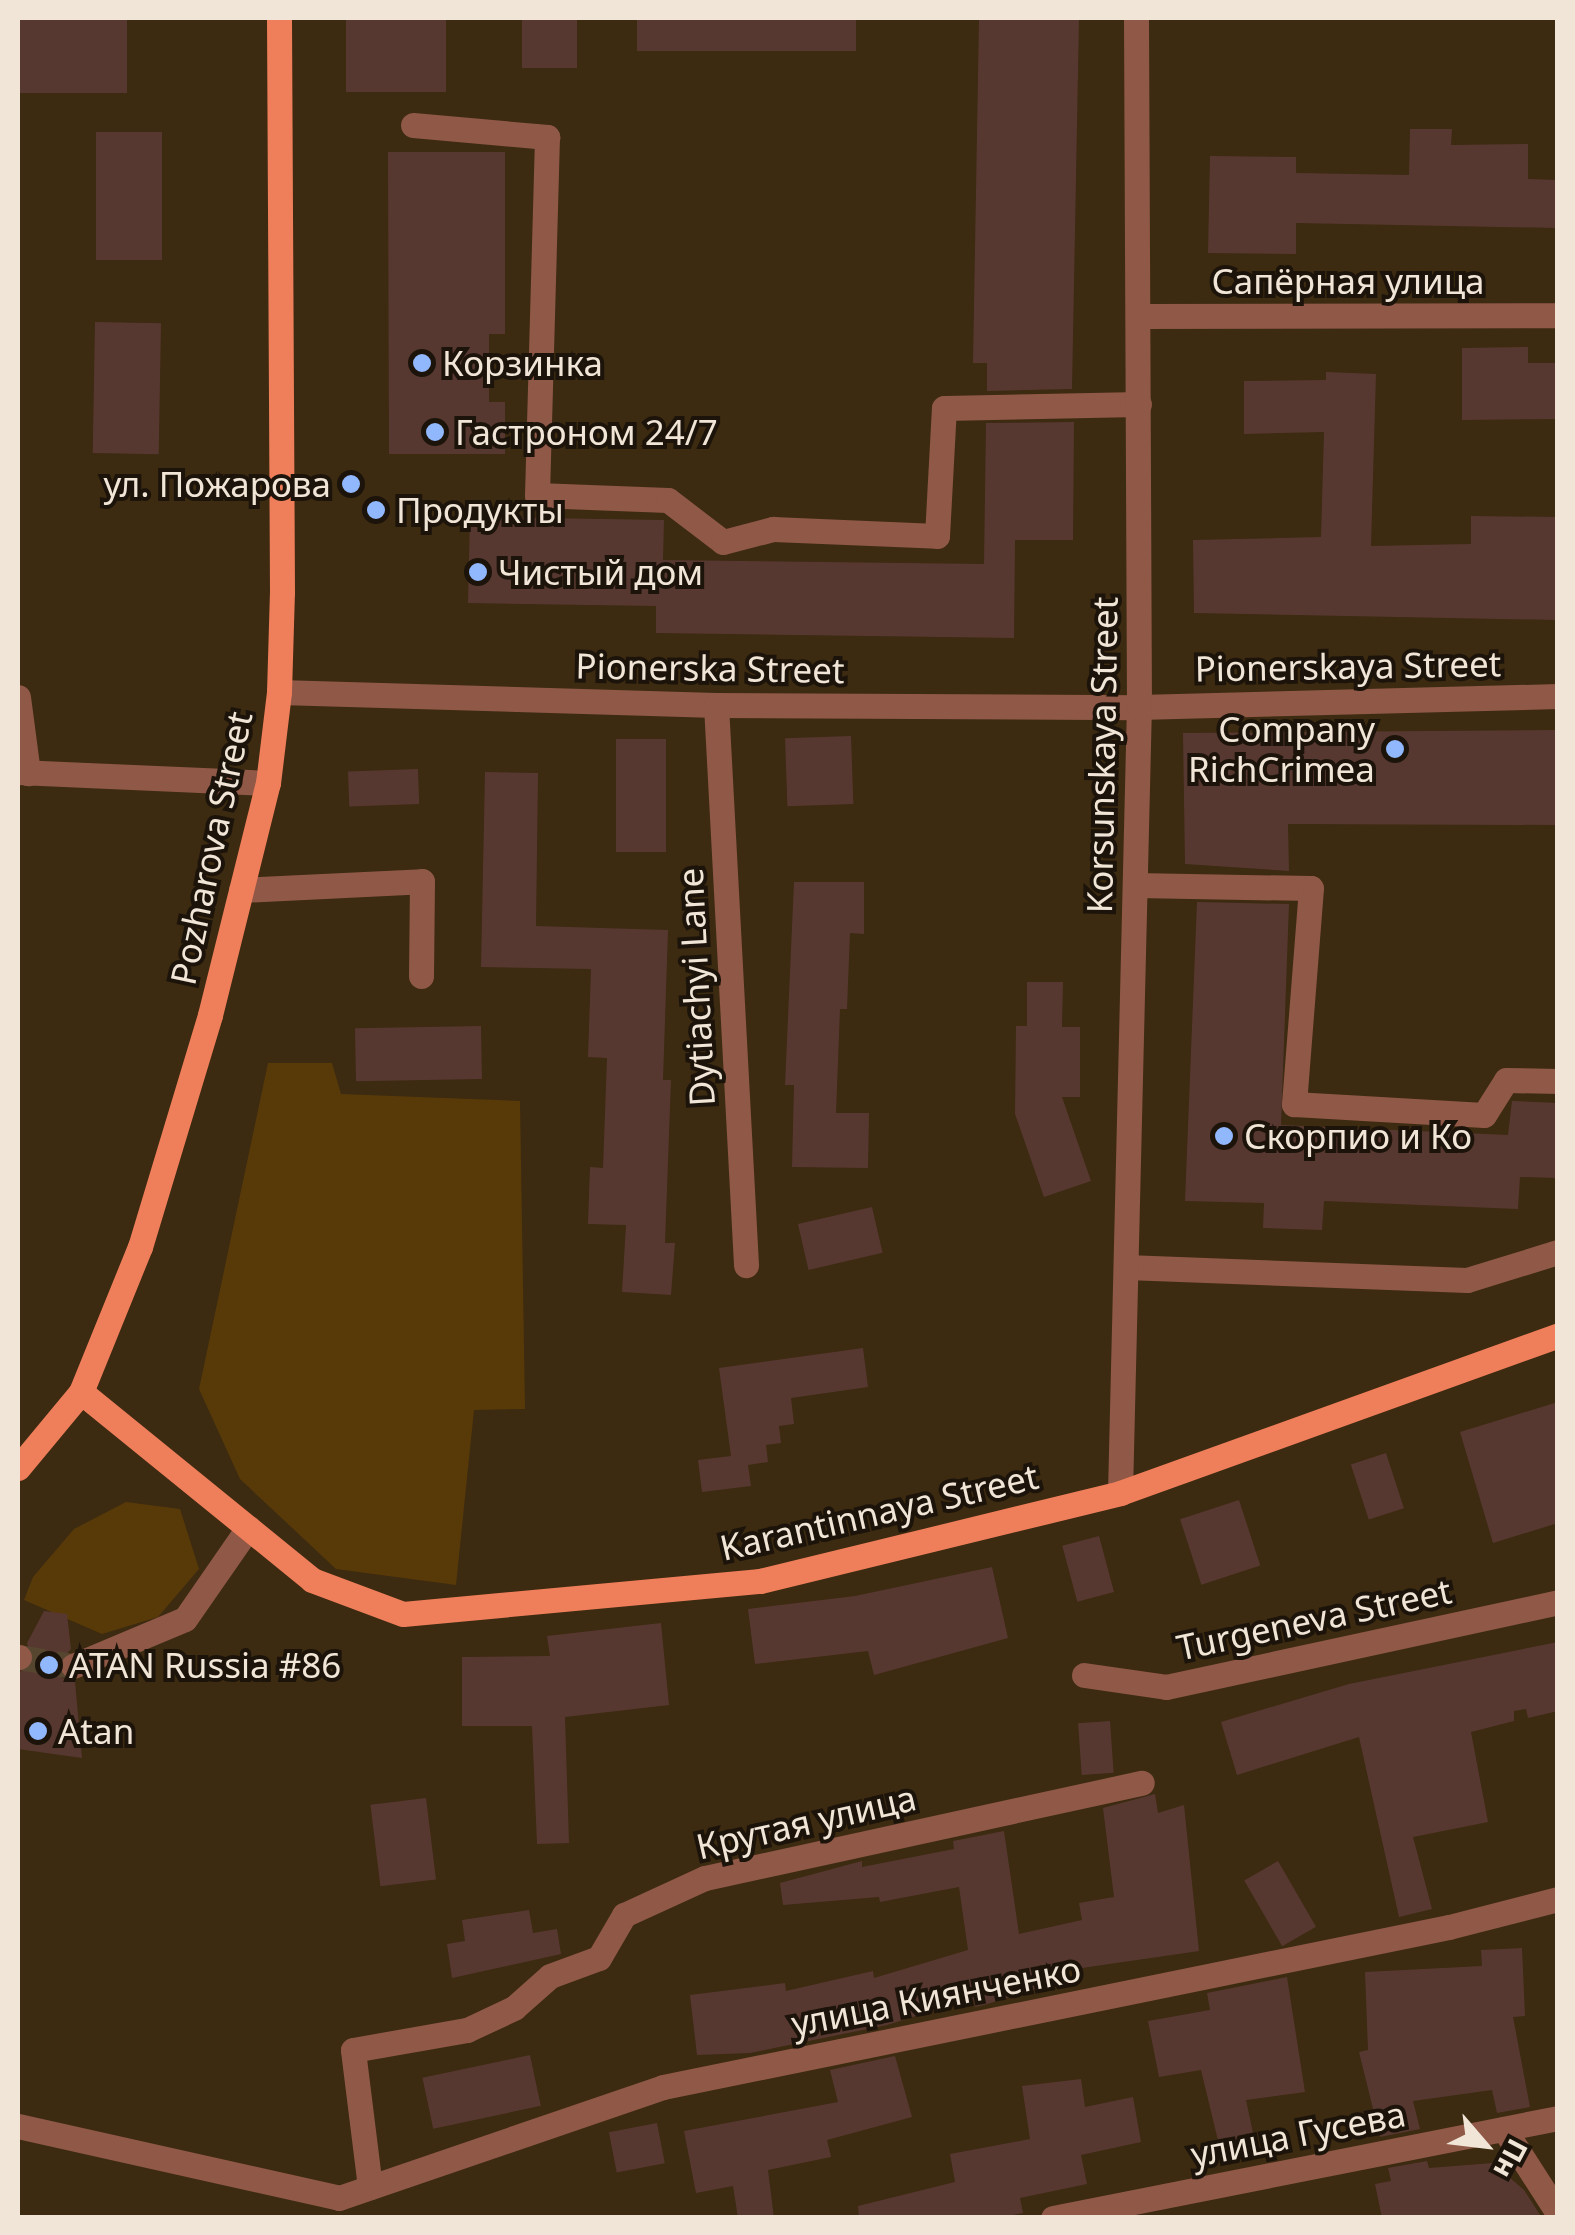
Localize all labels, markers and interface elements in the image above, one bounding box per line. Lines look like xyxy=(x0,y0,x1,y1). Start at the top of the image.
street label: Сапёрная улица xyxy=(1211,260,1485,302)
place label: Корзинка xyxy=(442,342,603,384)
marker: Корзинка xyxy=(411,352,433,374)
place label: Гастроном 24/7 xyxy=(455,411,718,453)
marker: Гастроном 24/7 xyxy=(424,421,446,443)
place label: ул. Пожарова xyxy=(104,463,331,505)
marker: ул. Пожарова xyxy=(340,473,362,495)
place label: Продукты xyxy=(396,489,564,531)
marker: Продукты xyxy=(365,499,387,521)
place label: Чистый дом xyxy=(498,551,703,593)
marker: Чистый дом xyxy=(467,561,489,583)
street label: Korsunskaya Street xyxy=(1078,596,1126,914)
street label: Pionerskaya Street xyxy=(1194,642,1502,690)
street label: Pionerska Street xyxy=(575,645,845,691)
street label: Pozharova Street xyxy=(162,708,260,988)
place label: Company RichCrimea xyxy=(1188,708,1375,790)
marker: Company RichCrimea xyxy=(1384,738,1406,760)
street label: Dytiachyi Lane xyxy=(669,867,723,1107)
place label: Скорпио и Ко xyxy=(1244,1115,1472,1157)
marker: Скорпио и Ко xyxy=(1213,1125,1235,1147)
street label: Karantinnaya Street xyxy=(716,1455,1042,1569)
street label: Turgeneva Street xyxy=(1173,1569,1455,1669)
place label: ATAN Russia #86 xyxy=(69,1644,341,1686)
marker: ATAN Russia #86 xyxy=(38,1654,60,1676)
place label: Atan xyxy=(58,1710,134,1752)
marker: Atan xyxy=(27,1720,49,1742)
street label: Крутая улица xyxy=(692,1776,920,1868)
street label: улица Киянченко xyxy=(788,1947,1084,2045)
street label: улица Гусева xyxy=(1187,2093,1409,2175)
north arrow xyxy=(1435,2095,1535,2195)
text: Пн xyxy=(1485,2133,1538,2186)

